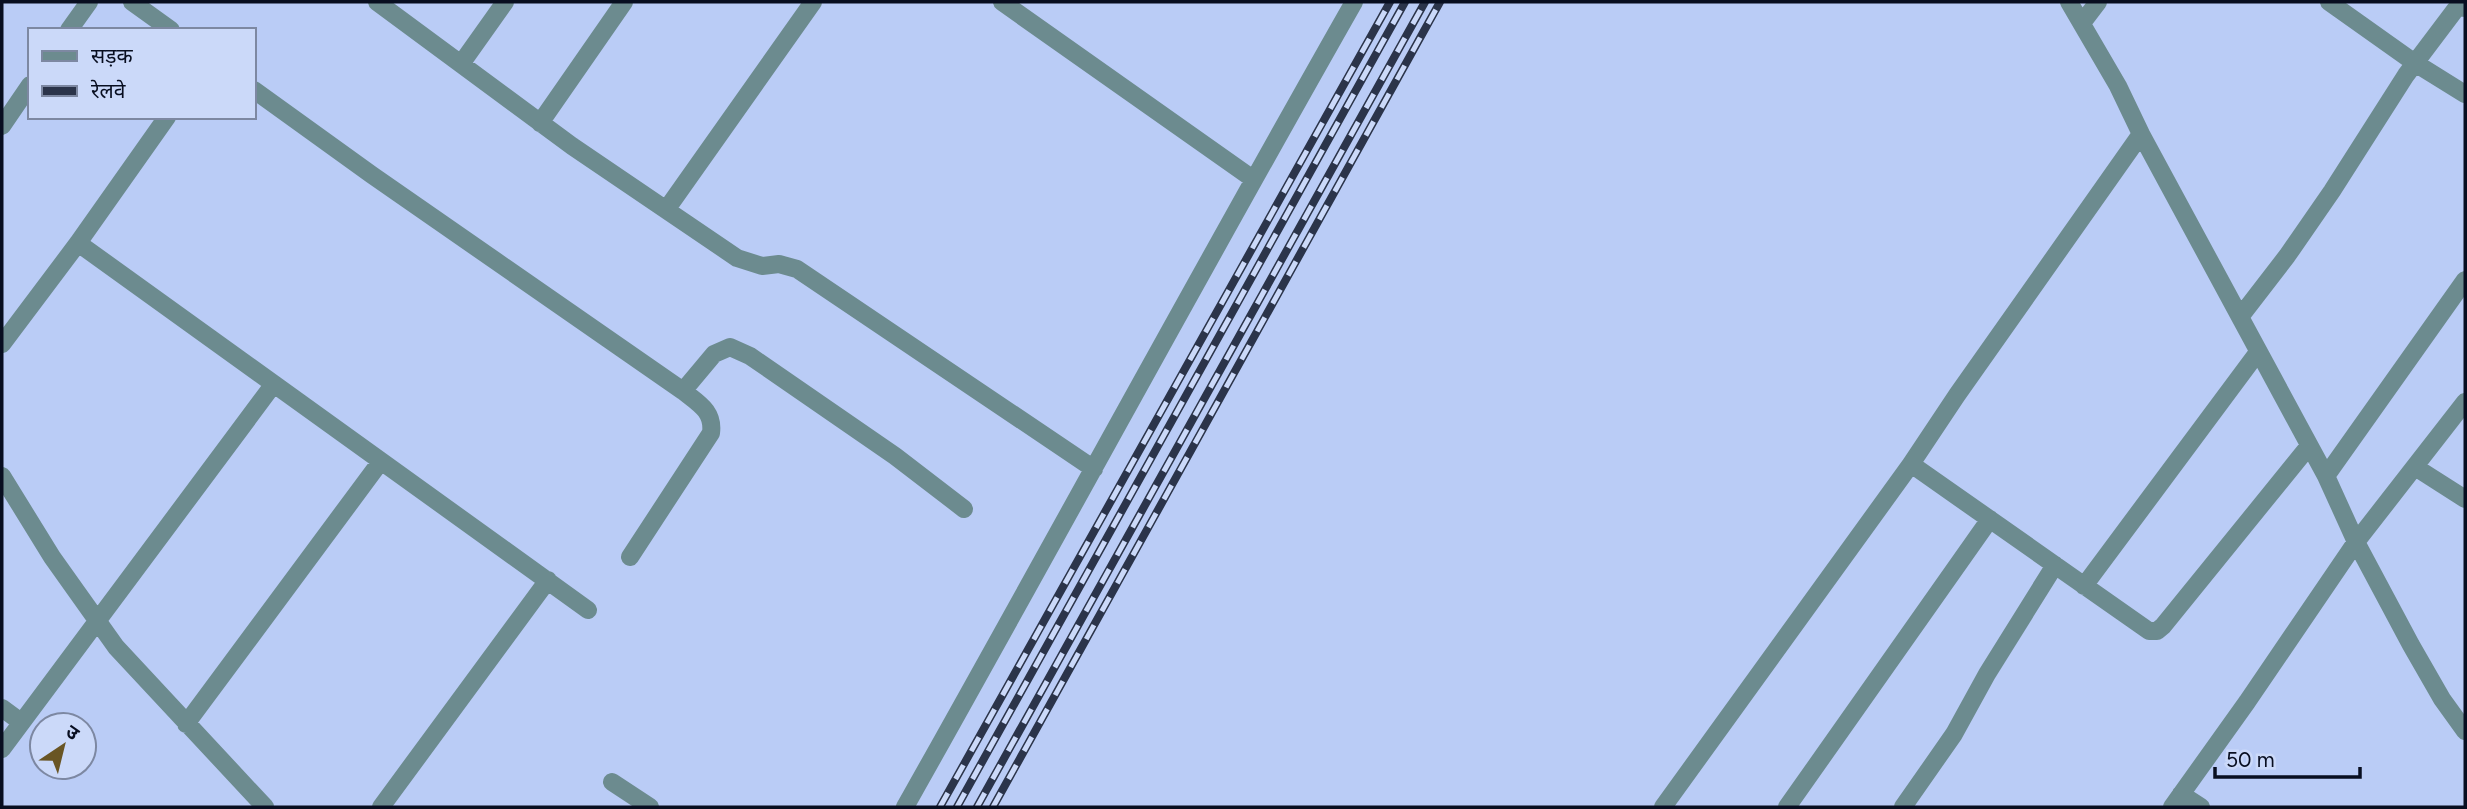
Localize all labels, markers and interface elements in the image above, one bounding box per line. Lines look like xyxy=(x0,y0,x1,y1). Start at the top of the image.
legend xyxy=(28,28,256,119)
text: सड़क xyxy=(91,43,133,68)
text: रेलवे xyxy=(90,78,126,103)
north arrow xyxy=(28,711,98,781)
text: उ xyxy=(61,720,84,746)
scale bar xyxy=(2215,736,2360,780)
text: 50 m xyxy=(2226,747,2275,772)

